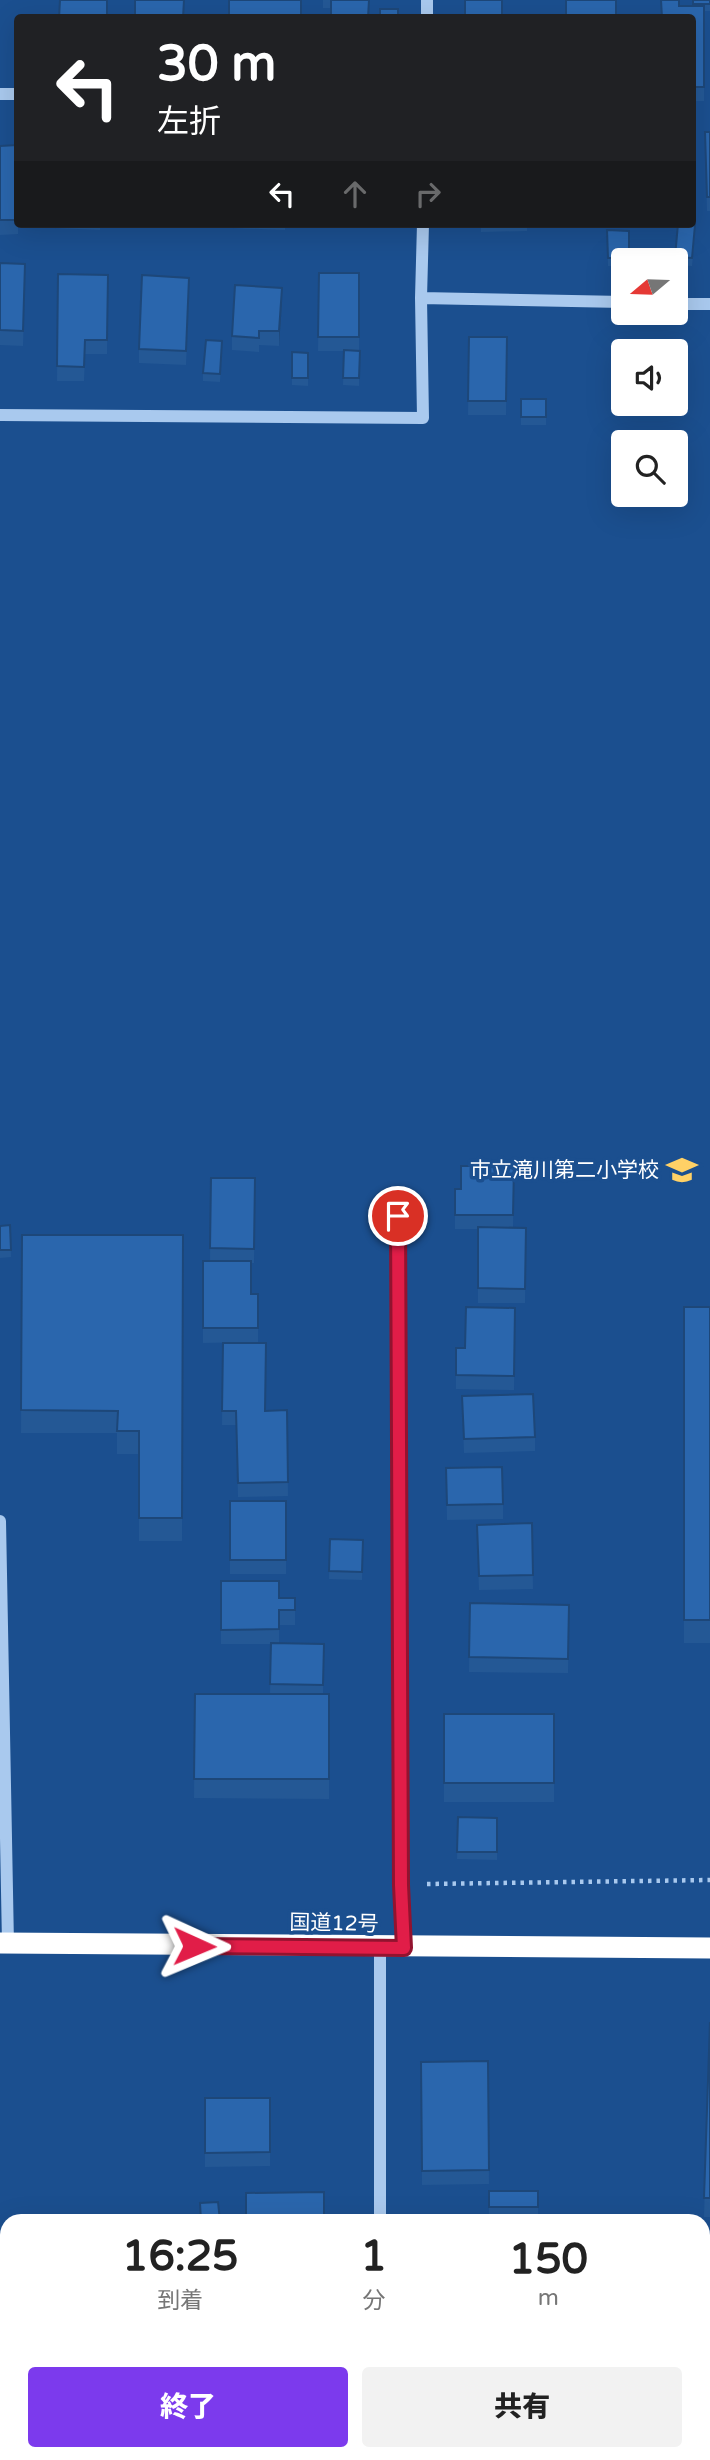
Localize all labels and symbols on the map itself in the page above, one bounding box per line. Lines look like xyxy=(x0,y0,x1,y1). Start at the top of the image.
north arrow xyxy=(611,248,688,326)
school or university icon: 市立滝川第二小学校 xyxy=(665,1153,699,1187)
place label: 市立滝川第二小学校 xyxy=(470,1158,659,1183)
pin xyxy=(368,1186,428,1246)
position arrow xyxy=(157,1909,231,1983)
street label: 国道12号 xyxy=(289,1910,379,1937)

